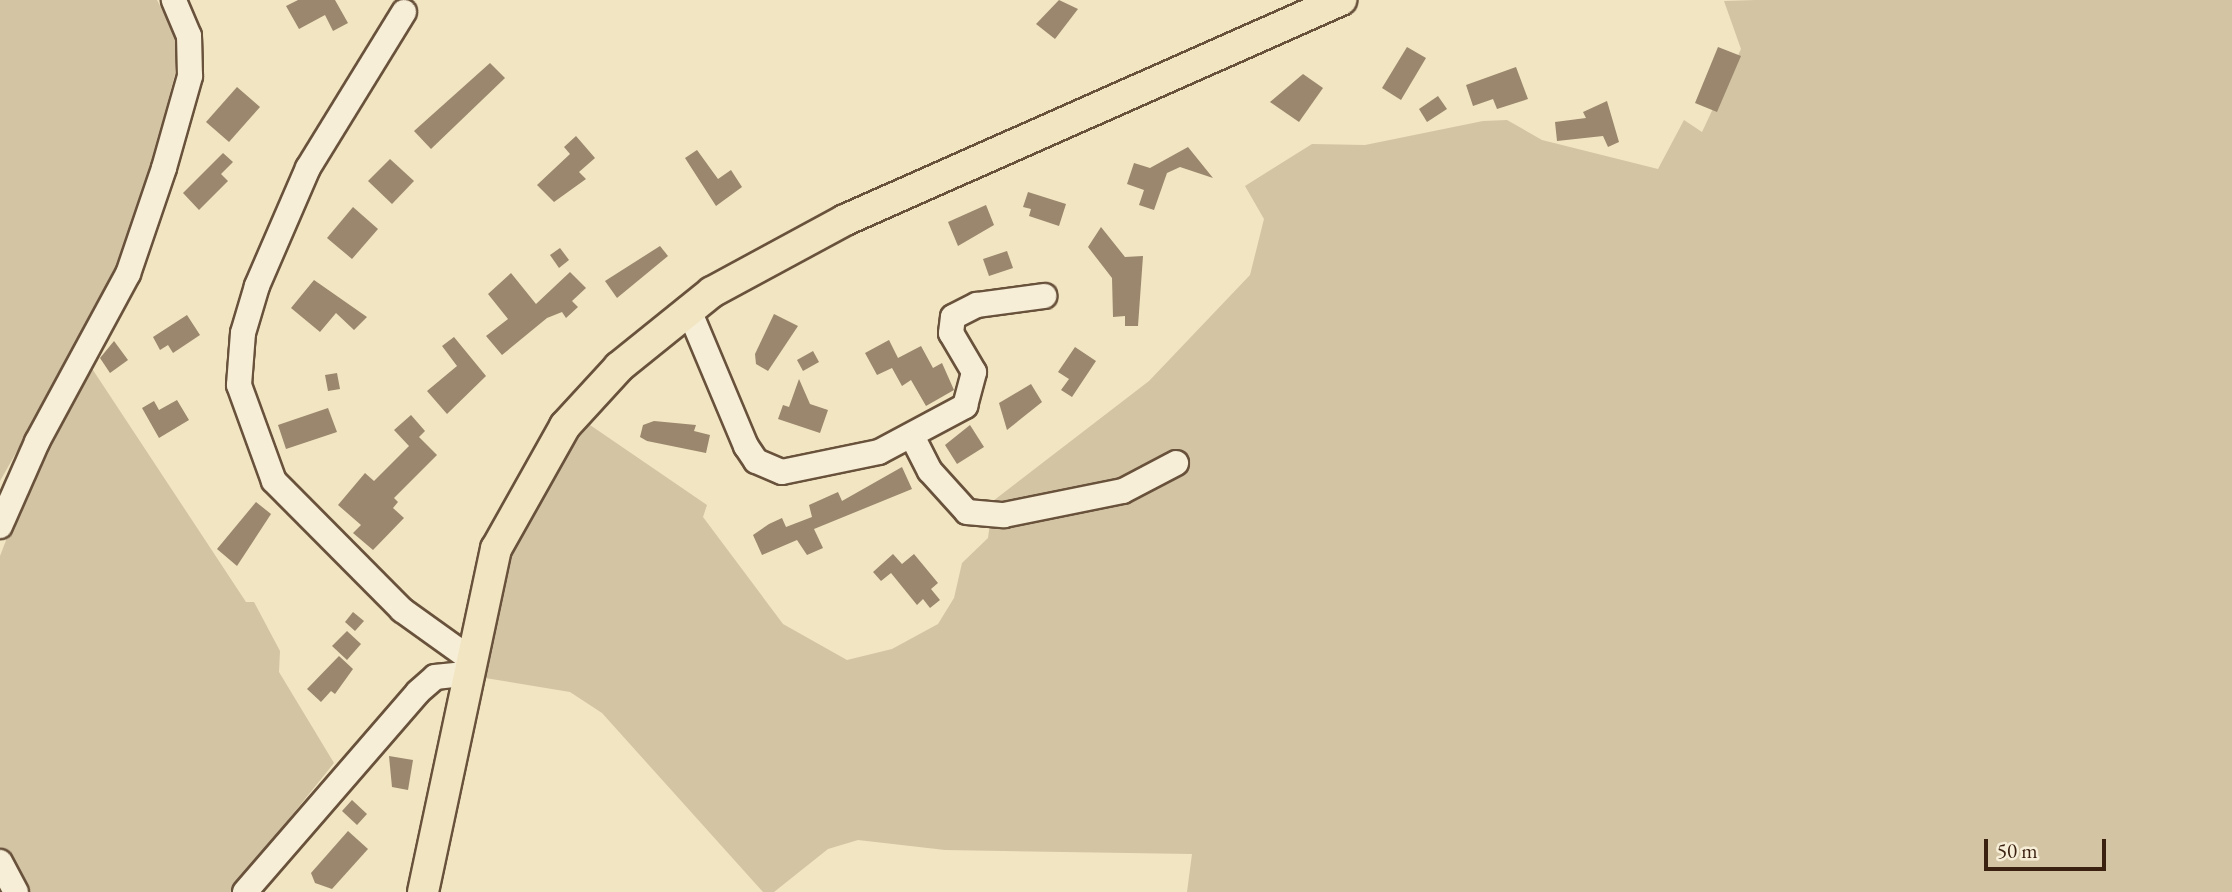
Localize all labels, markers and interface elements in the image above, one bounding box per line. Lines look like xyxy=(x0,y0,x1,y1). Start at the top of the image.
scale bar xyxy=(1987,826,2110,870)
text: 50 m xyxy=(1997,837,2038,864)

